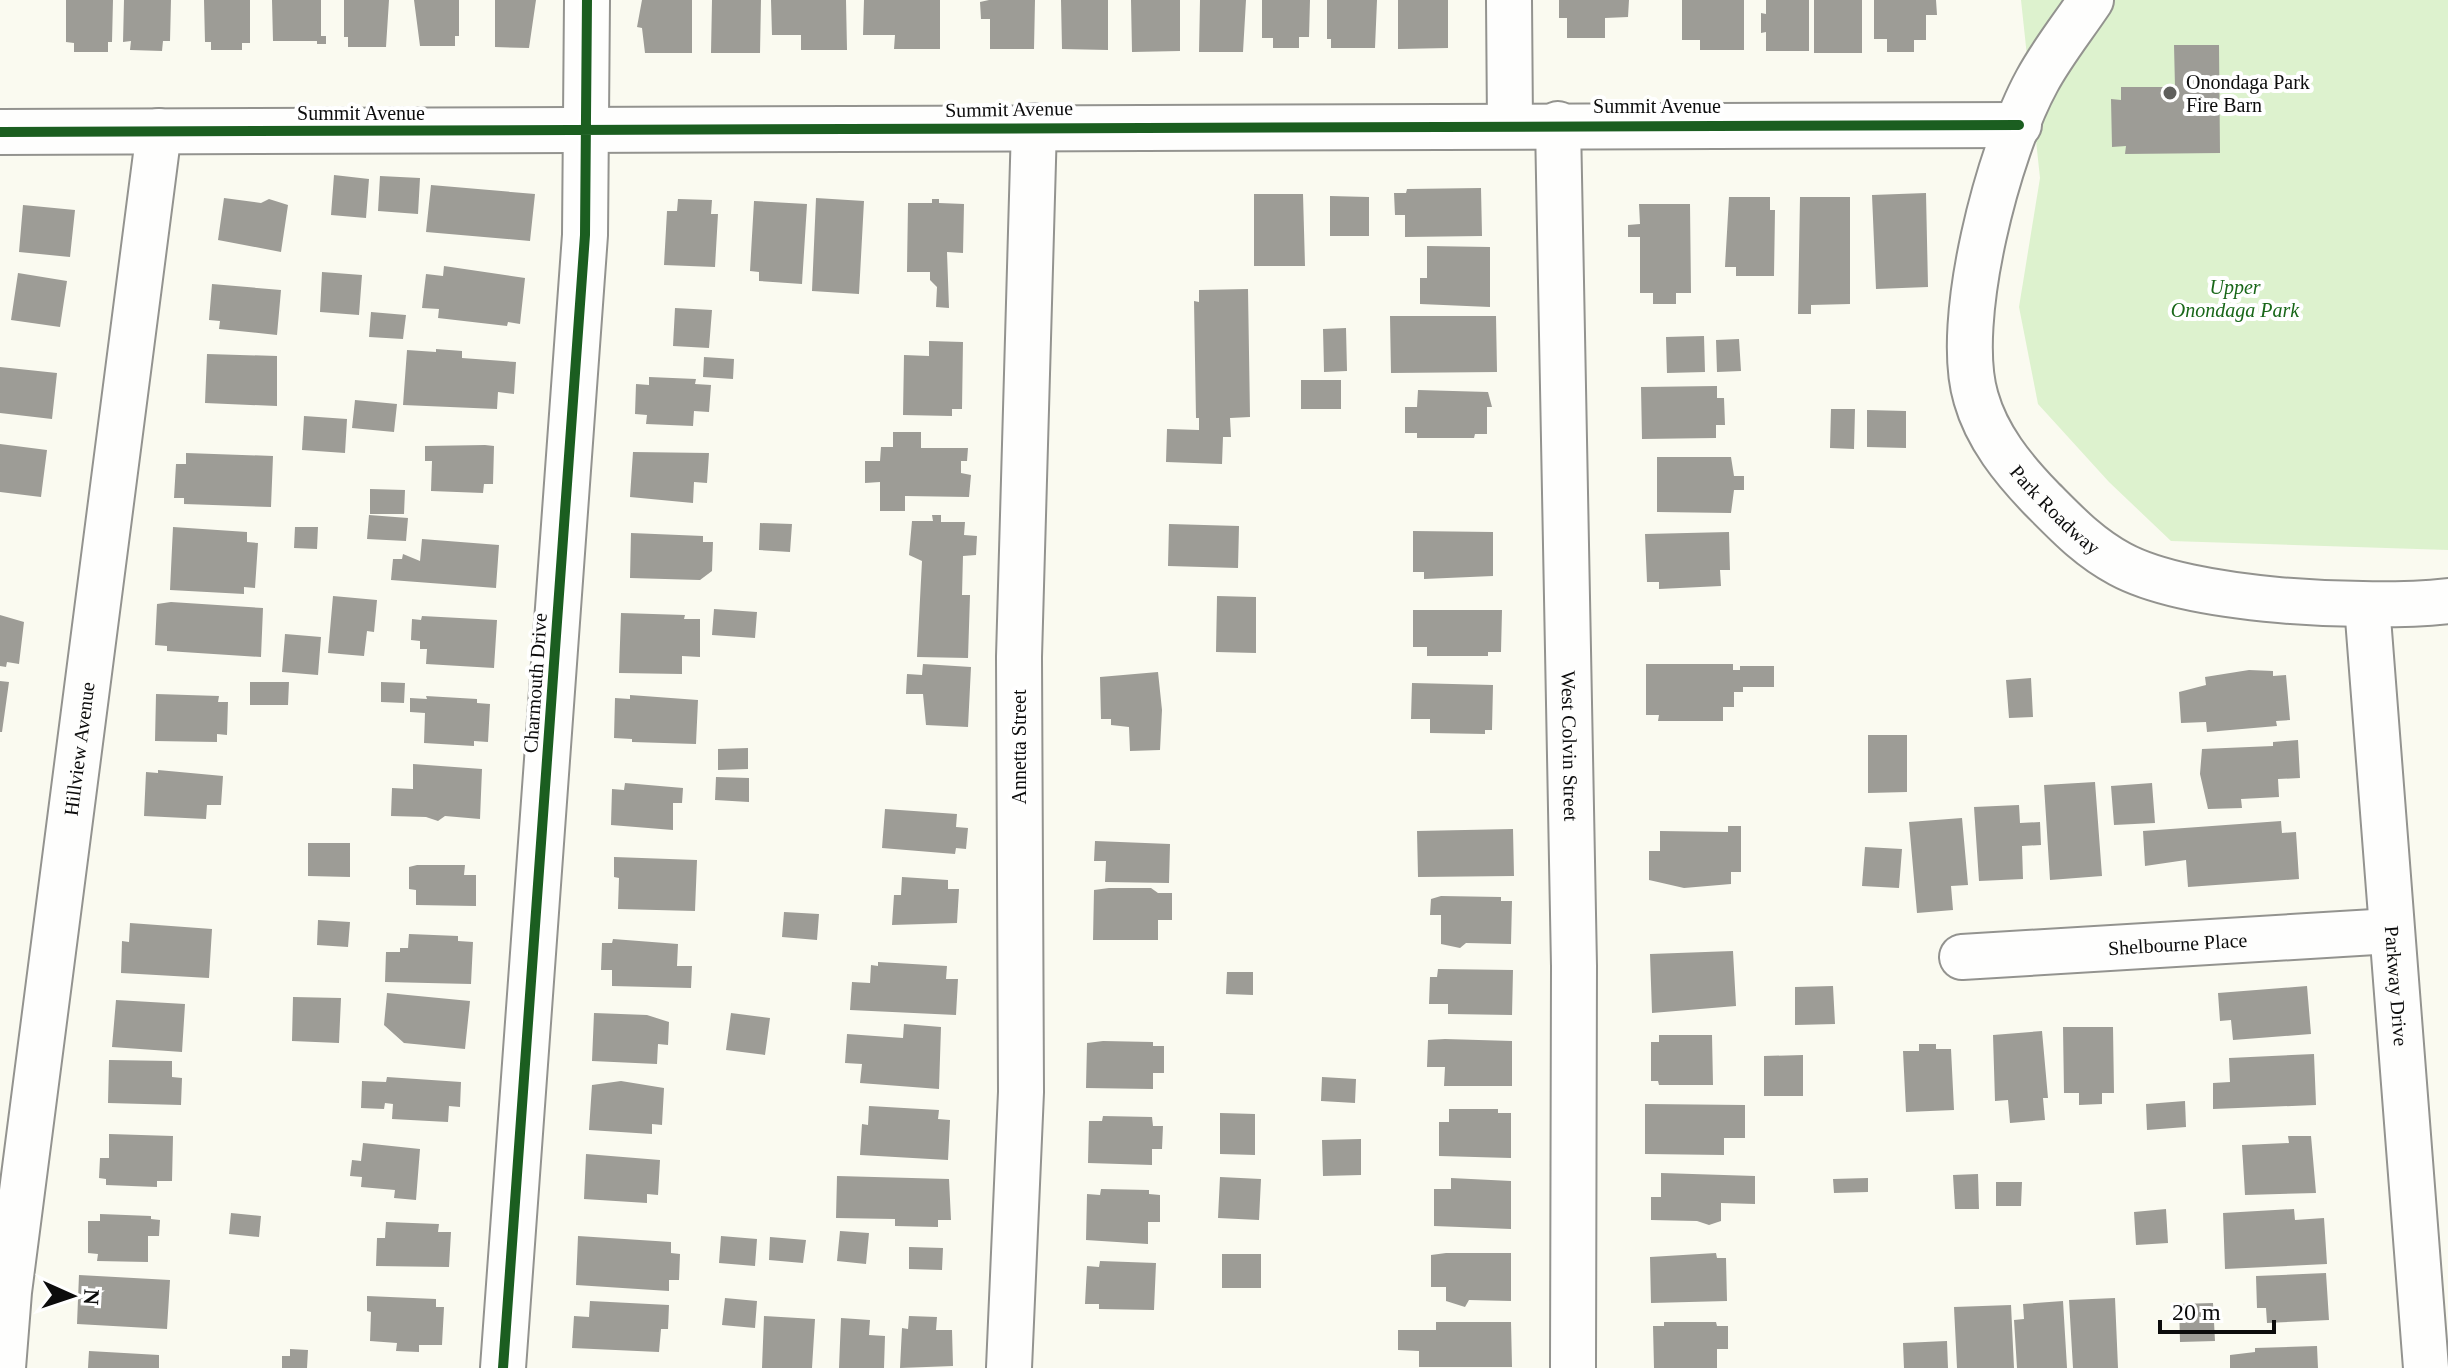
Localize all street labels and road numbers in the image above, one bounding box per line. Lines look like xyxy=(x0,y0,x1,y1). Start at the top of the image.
street label: Summit Avenue xyxy=(1593,95,1721,117)
street label: Summit Avenue xyxy=(945,97,1073,121)
street label: Summit Avenue xyxy=(297,102,425,124)
street label: Park Roadway xyxy=(2006,461,2104,559)
street label: Charmouth Drive xyxy=(519,612,551,754)
street label: West Colvin Street xyxy=(1557,670,1582,822)
street label: Hillview Avenue xyxy=(60,680,99,817)
street label: Annetta Street xyxy=(1008,689,1030,804)
street label: Parkway Drive xyxy=(2381,925,2412,1047)
street label: Shelbourne Place xyxy=(2107,929,2248,959)

